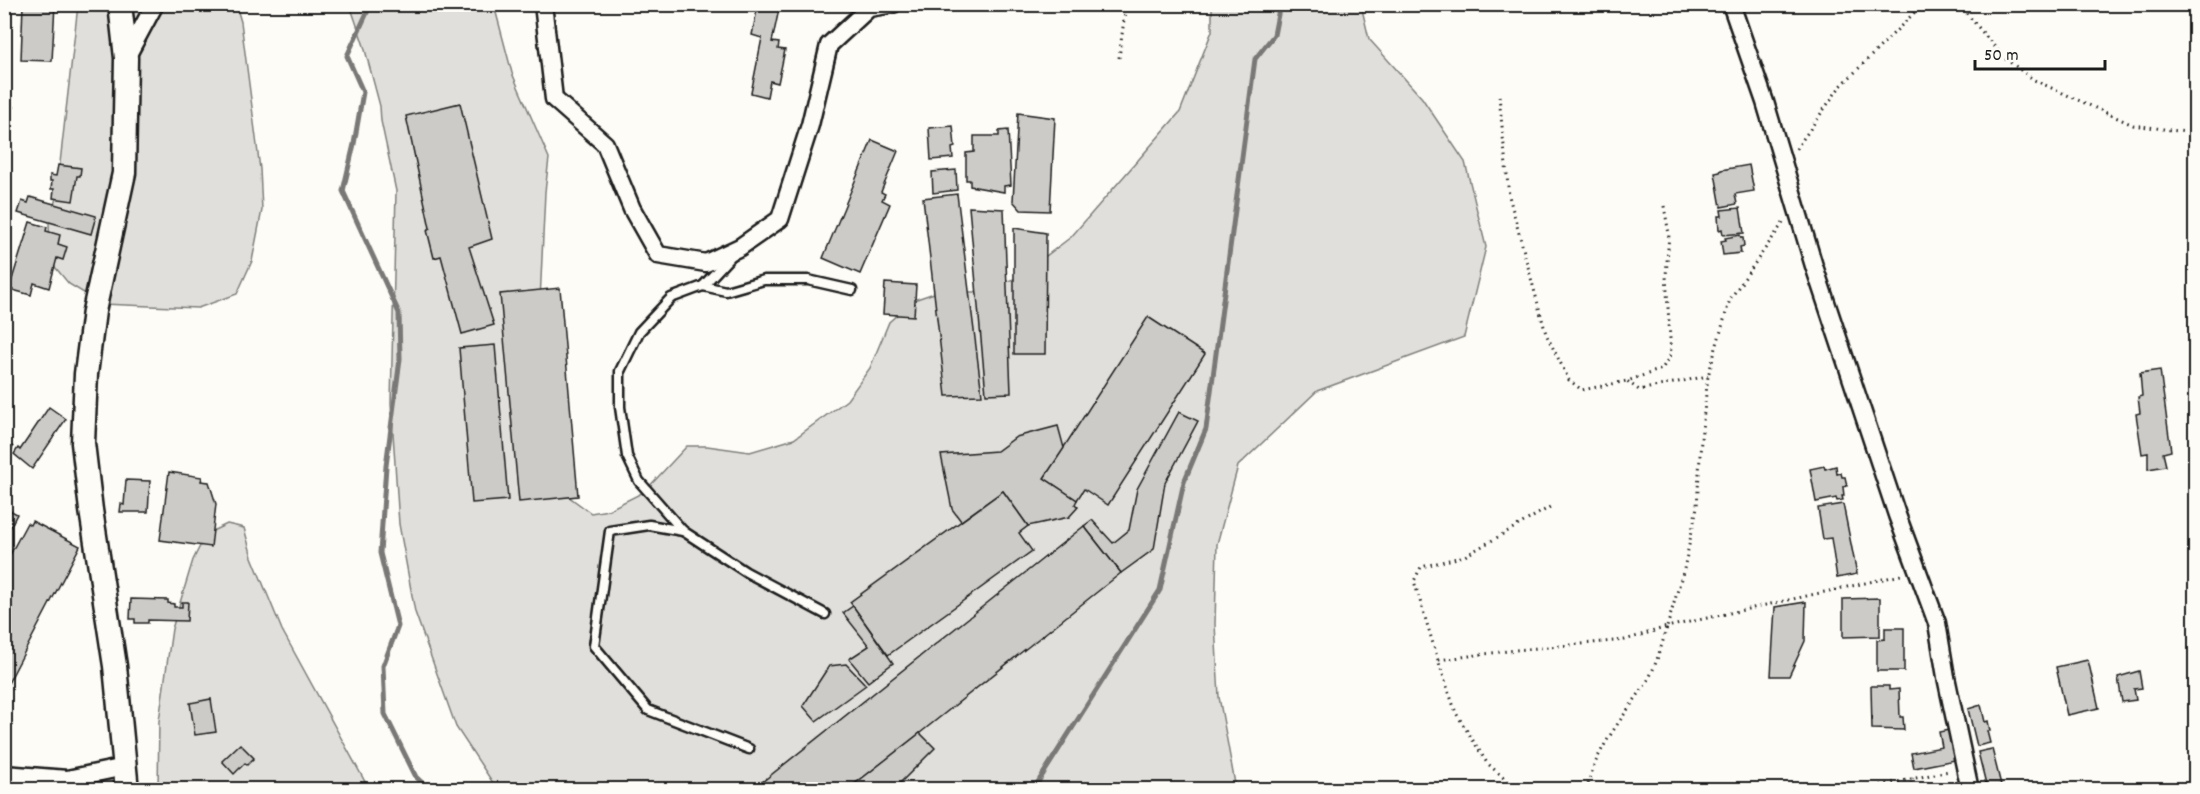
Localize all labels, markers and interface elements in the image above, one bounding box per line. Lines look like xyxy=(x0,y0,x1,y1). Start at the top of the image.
scale bar xyxy=(1975,33,2106,71)
text: 50 m xyxy=(1984,44,2019,69)

